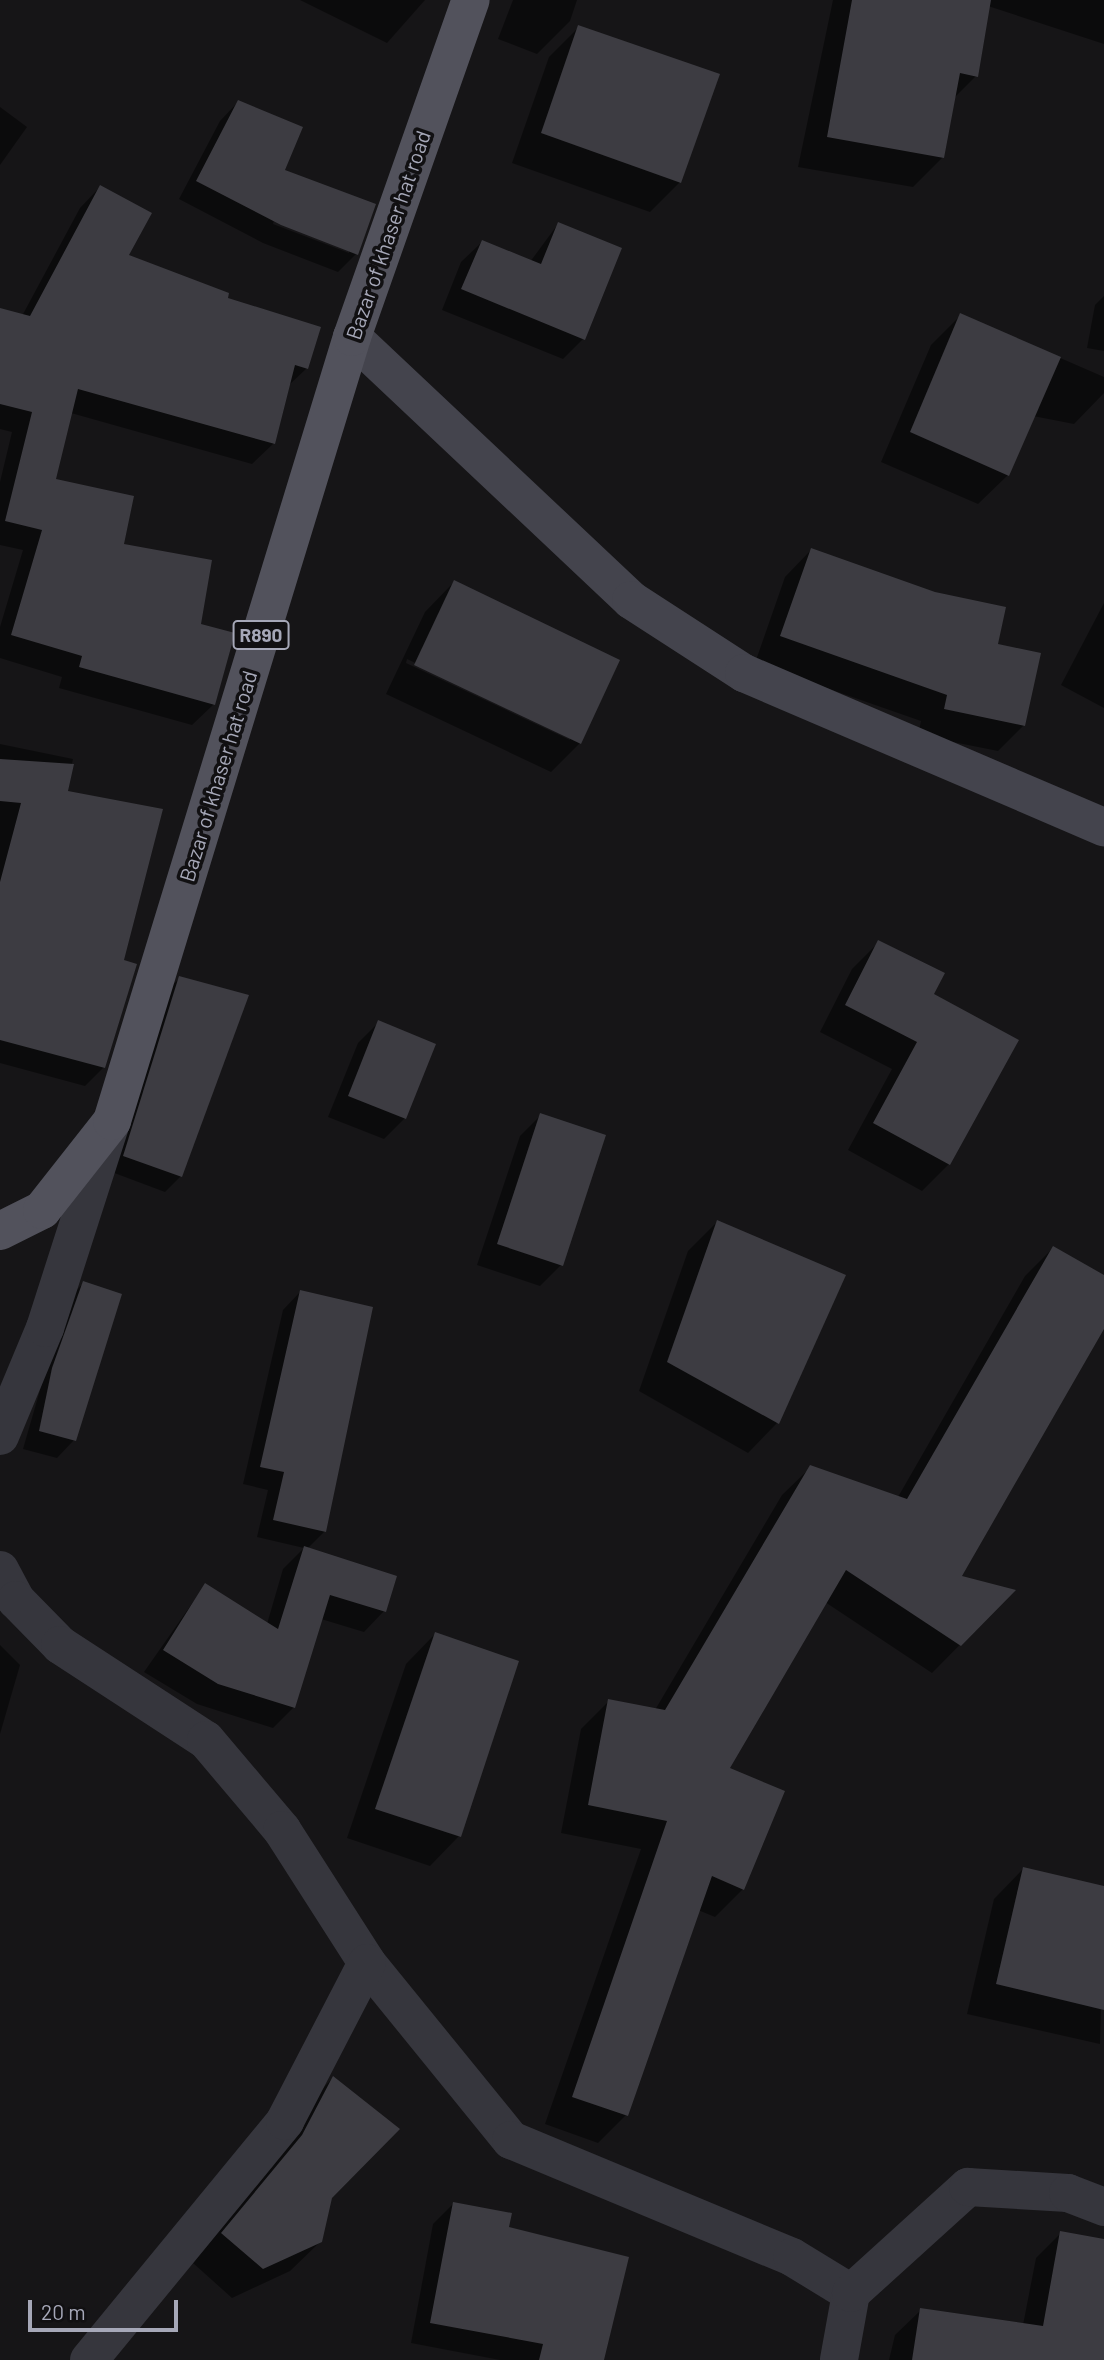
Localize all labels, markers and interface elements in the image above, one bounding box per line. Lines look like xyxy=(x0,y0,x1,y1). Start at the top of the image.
street label: Bazar of khaser hat road xyxy=(340,127,436,343)
road number: R890 xyxy=(231,620,291,650)
street label: Bazar of khaser hat road xyxy=(174,667,262,885)
scale bar xyxy=(32,2286,182,2330)
text: 20 m xyxy=(41,2299,86,2324)

